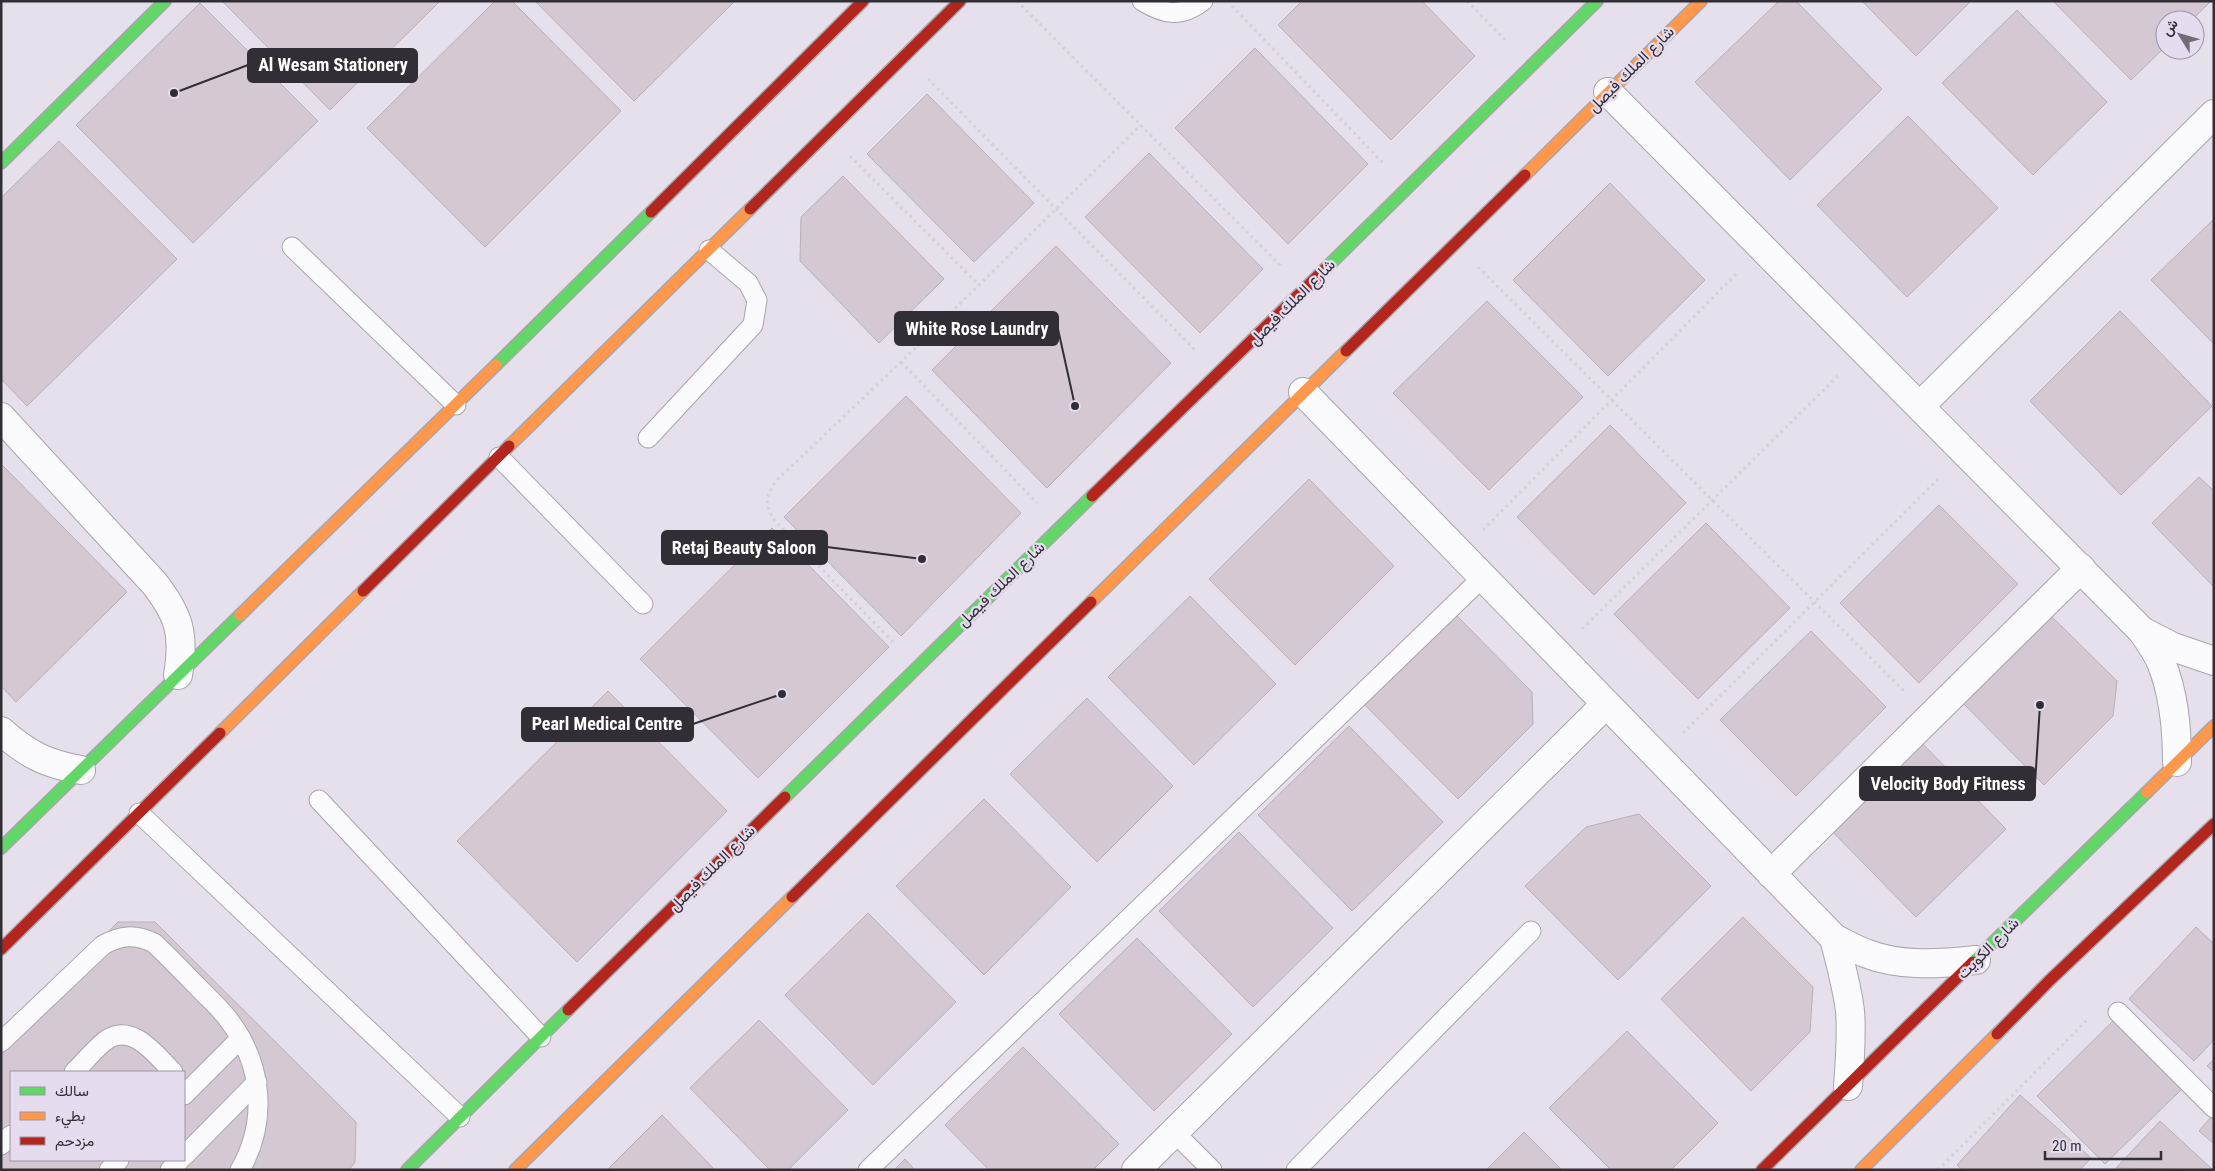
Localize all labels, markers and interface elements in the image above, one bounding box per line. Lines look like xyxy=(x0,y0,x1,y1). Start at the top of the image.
north arrow xyxy=(2155,10,2205,60)
text: ش xyxy=(2158,16,2182,39)
street label: شارع الملك فيصل xyxy=(1584,22,1680,118)
callout: Al Wesam Stationery xyxy=(248,49,417,82)
text: Al Wesam Stationery xyxy=(258,54,408,75)
street label: شارع الملك فيصل xyxy=(1245,255,1341,351)
callout: White Rose Laundry xyxy=(895,312,1058,345)
text: White Rose Laundry xyxy=(906,318,1048,339)
callout: Retaj Beauty Saloon xyxy=(662,531,827,564)
text: Retaj Beauty Saloon xyxy=(672,537,816,558)
street label: شارع الملك فيصل xyxy=(953,537,1050,632)
callout: Pearl Medical Centre xyxy=(522,708,693,741)
text: Pearl Medical Centre xyxy=(532,713,683,734)
callout: Velocity Body Fitness xyxy=(1860,767,2035,800)
text: Velocity Body Fitness xyxy=(1870,773,2026,794)
street label: شارع الملك فيصل xyxy=(665,821,761,917)
street label: شارع الكويت xyxy=(1953,913,2024,984)
legend xyxy=(10,1071,185,1161)
text: سالك xyxy=(55,1082,89,1100)
text: بطيء xyxy=(55,1107,85,1129)
scale bar xyxy=(2045,1128,2161,1160)
text: مزدحم xyxy=(55,1132,94,1151)
text: 20 m xyxy=(2052,1137,2082,1155)

